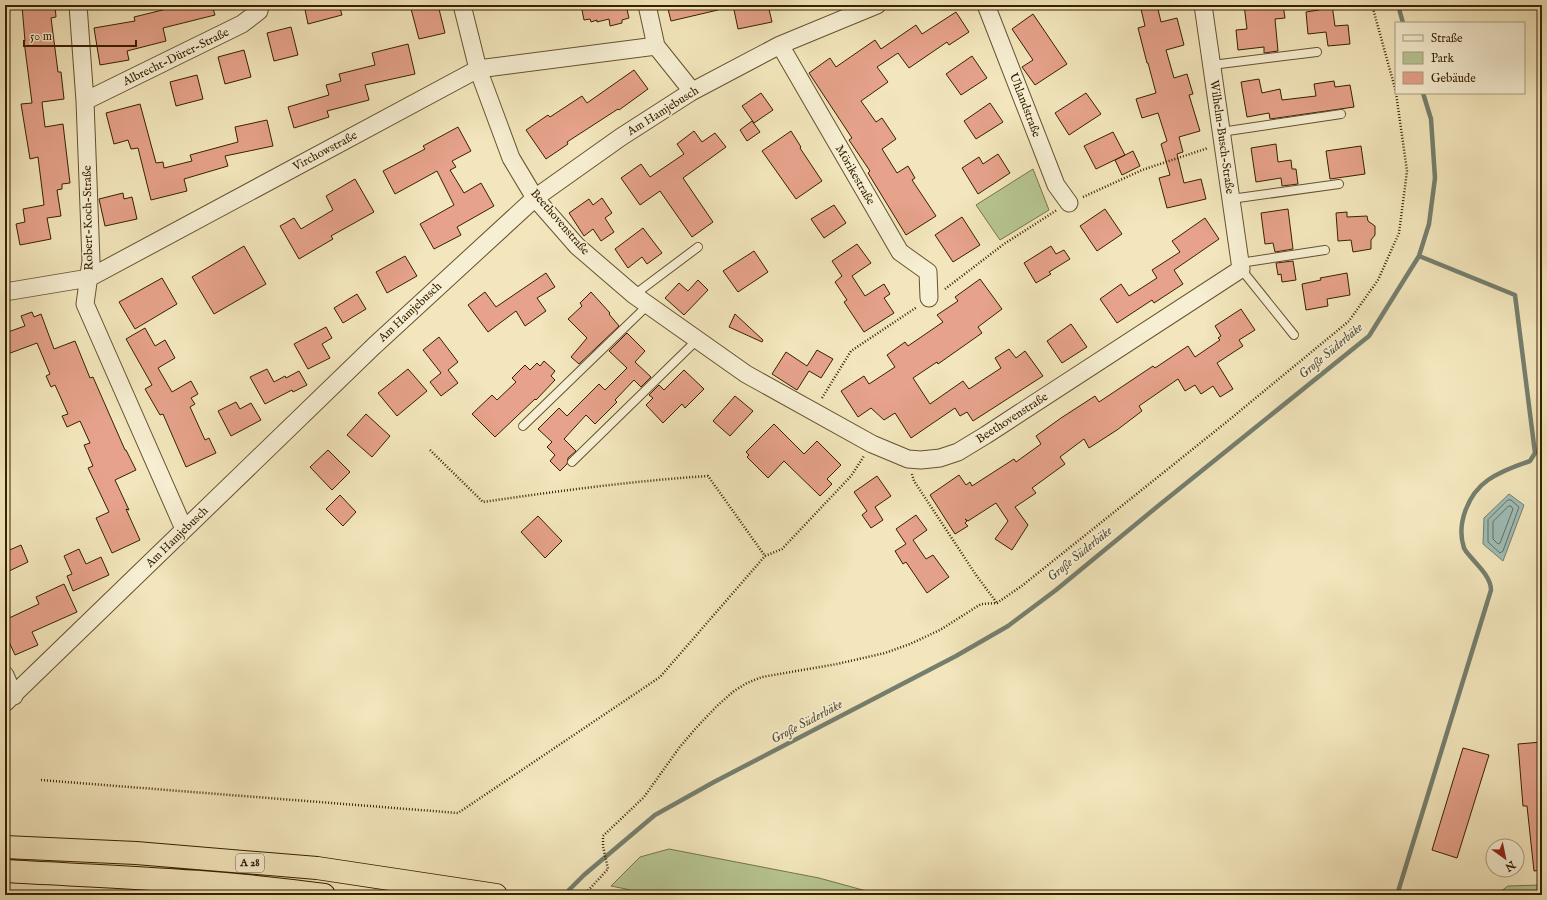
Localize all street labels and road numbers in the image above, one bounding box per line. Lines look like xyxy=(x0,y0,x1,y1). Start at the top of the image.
street label: Albrecht-Dürer-Straße xyxy=(120,25,232,90)
street label: Uhlandstraße xyxy=(1006,71,1044,140)
street label: Wilhelm-Busch-Straße xyxy=(1207,79,1237,195)
street label: Am Hamjebusch xyxy=(624,83,702,139)
street label: Virchowstraße xyxy=(289,128,360,175)
street label: Mörikestraße xyxy=(832,142,878,208)
street label: Robert-Koch-Straße xyxy=(80,165,96,271)
street label: Beethovenstraße xyxy=(527,186,593,258)
street label: Am Hamjebusch xyxy=(374,278,445,346)
street label: Beethovenstraße xyxy=(973,389,1051,447)
street label: Am Hamjebusch xyxy=(142,503,212,571)
road number: A 28 xyxy=(236,854,264,872)

